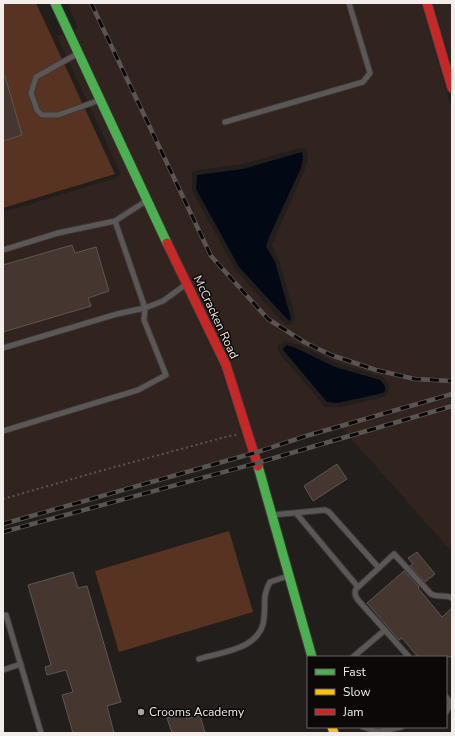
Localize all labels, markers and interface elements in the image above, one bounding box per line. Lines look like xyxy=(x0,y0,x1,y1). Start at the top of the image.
street label: McCracken Road xyxy=(190,273,242,361)
legend xyxy=(307,656,447,728)
text: Fast xyxy=(343,664,366,680)
text: Slow xyxy=(343,684,371,700)
place label: Crooms Academy xyxy=(149,704,245,720)
text: Jam xyxy=(342,704,364,720)
marker: Crooms Academy xyxy=(136,707,146,717)

